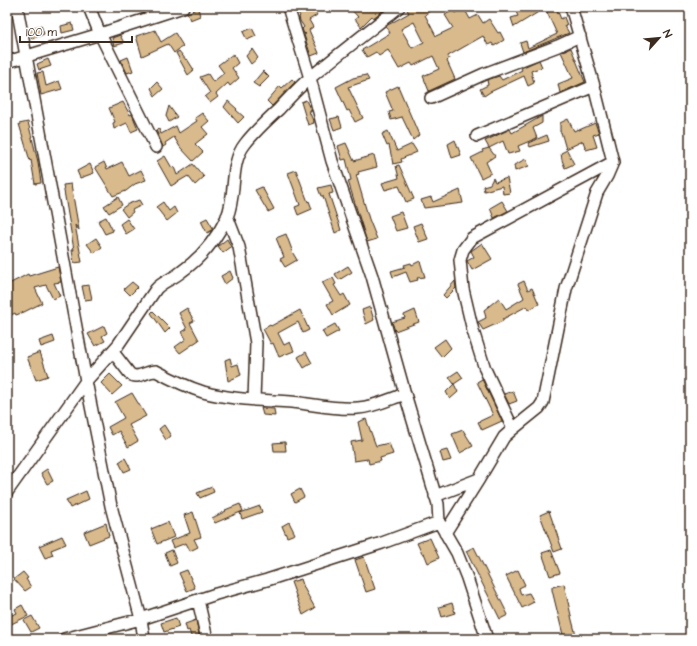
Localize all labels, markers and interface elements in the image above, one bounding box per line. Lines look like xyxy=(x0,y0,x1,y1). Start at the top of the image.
scale bar xyxy=(20,18,132,44)
north arrow xyxy=(639,18,679,58)
text: 100 m xyxy=(26,24,57,41)
text: N xyxy=(659,27,676,40)

